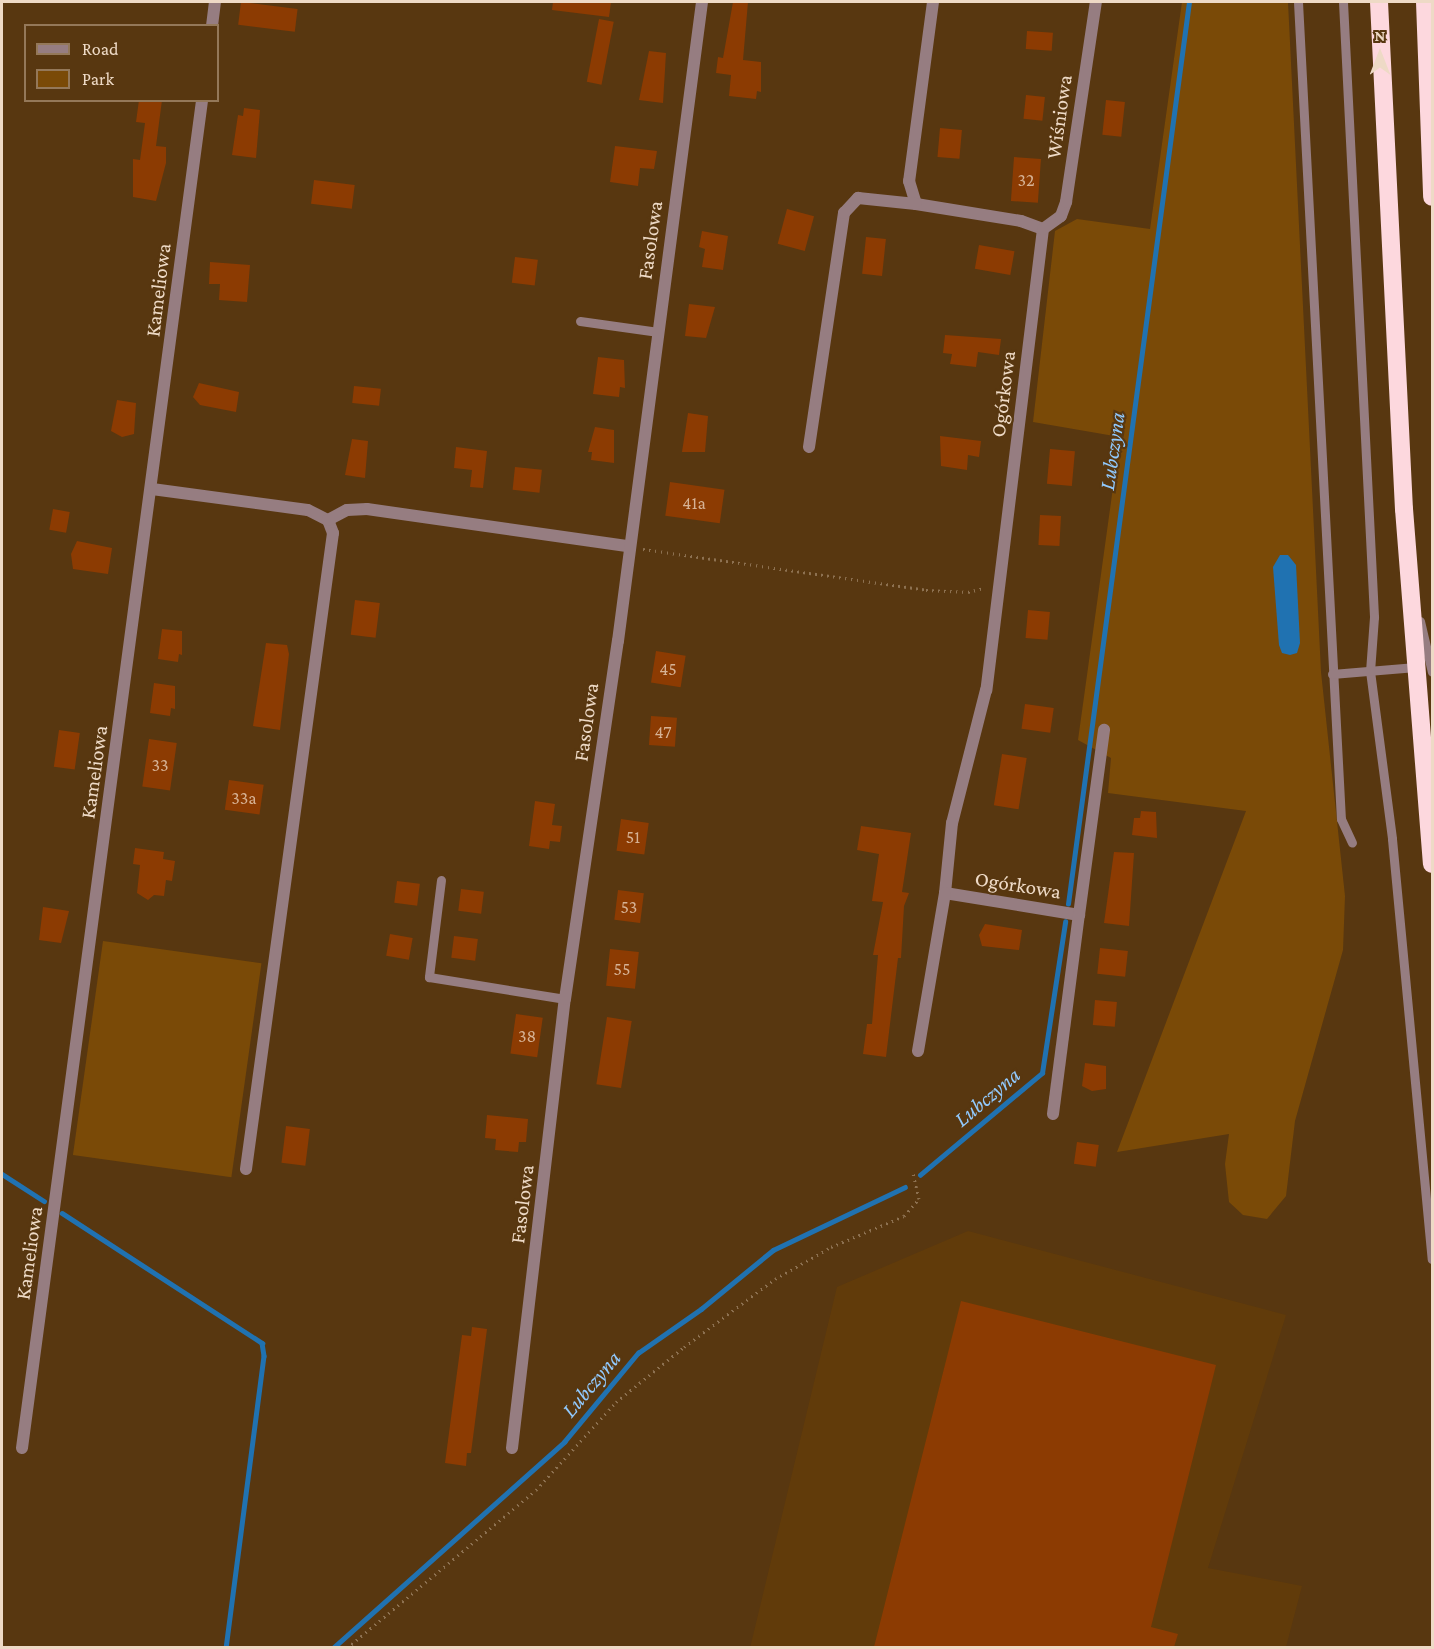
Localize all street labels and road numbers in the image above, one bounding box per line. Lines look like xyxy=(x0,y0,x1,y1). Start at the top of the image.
street label: Wiśniowa xyxy=(1041,73,1077,161)
street label: Fasolowa xyxy=(632,199,668,281)
street label: Kameliowa xyxy=(140,242,176,338)
street label: Ogórkowa xyxy=(985,349,1021,439)
street label: Fasolowa xyxy=(568,681,604,763)
street label: Kameliowa xyxy=(75,724,113,820)
street label: Ogórkowa xyxy=(973,866,1063,904)
street label: Fasolowa xyxy=(505,1163,539,1245)
street label: Kameliowa xyxy=(10,1205,48,1301)

